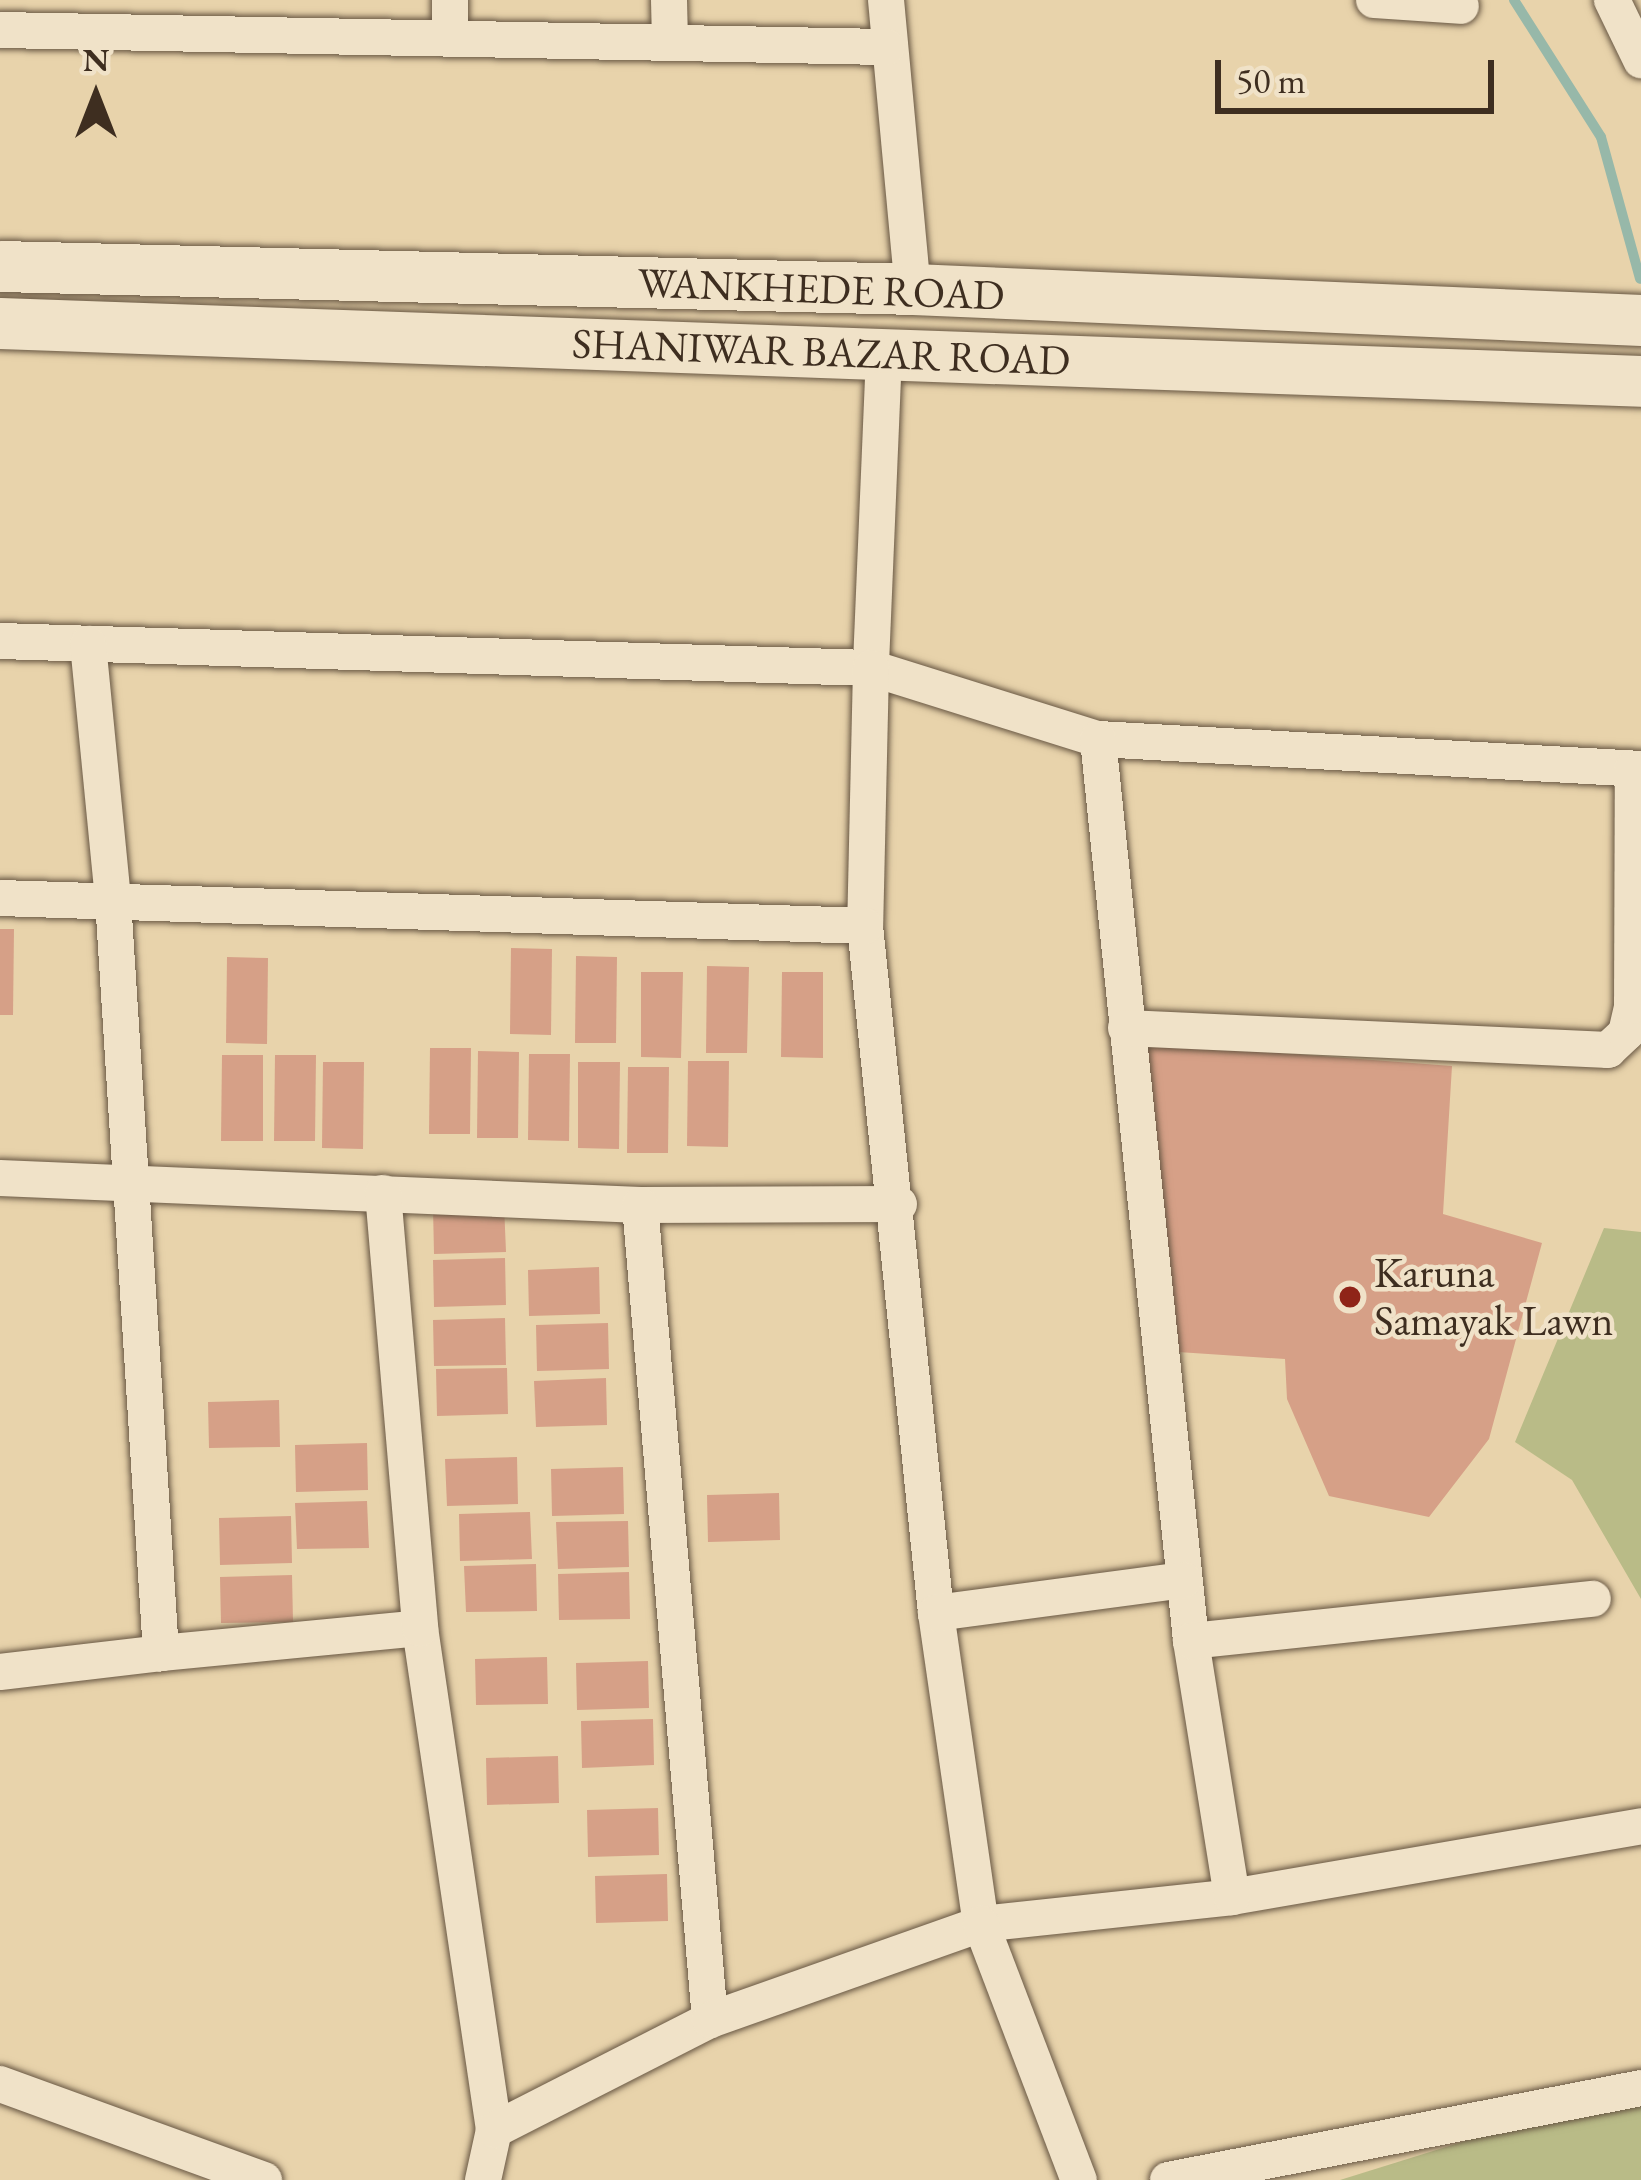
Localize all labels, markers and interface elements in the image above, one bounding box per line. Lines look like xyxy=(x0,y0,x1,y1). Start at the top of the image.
north arrow xyxy=(36,36,156,156)
scale bar xyxy=(1221,36,1500,110)
text: N xyxy=(83,38,109,81)
text: 50 m xyxy=(1236,57,1306,104)
street label: WANKHEDE ROAD xyxy=(637,257,1005,321)
street label: SHANIWAR BAZAR ROAD xyxy=(571,318,1071,386)
place label: Karuna Samayak Lawn xyxy=(1374,1248,1613,1346)
marker: Karuna Samayak Lawn xyxy=(1337,1284,1363,1310)

